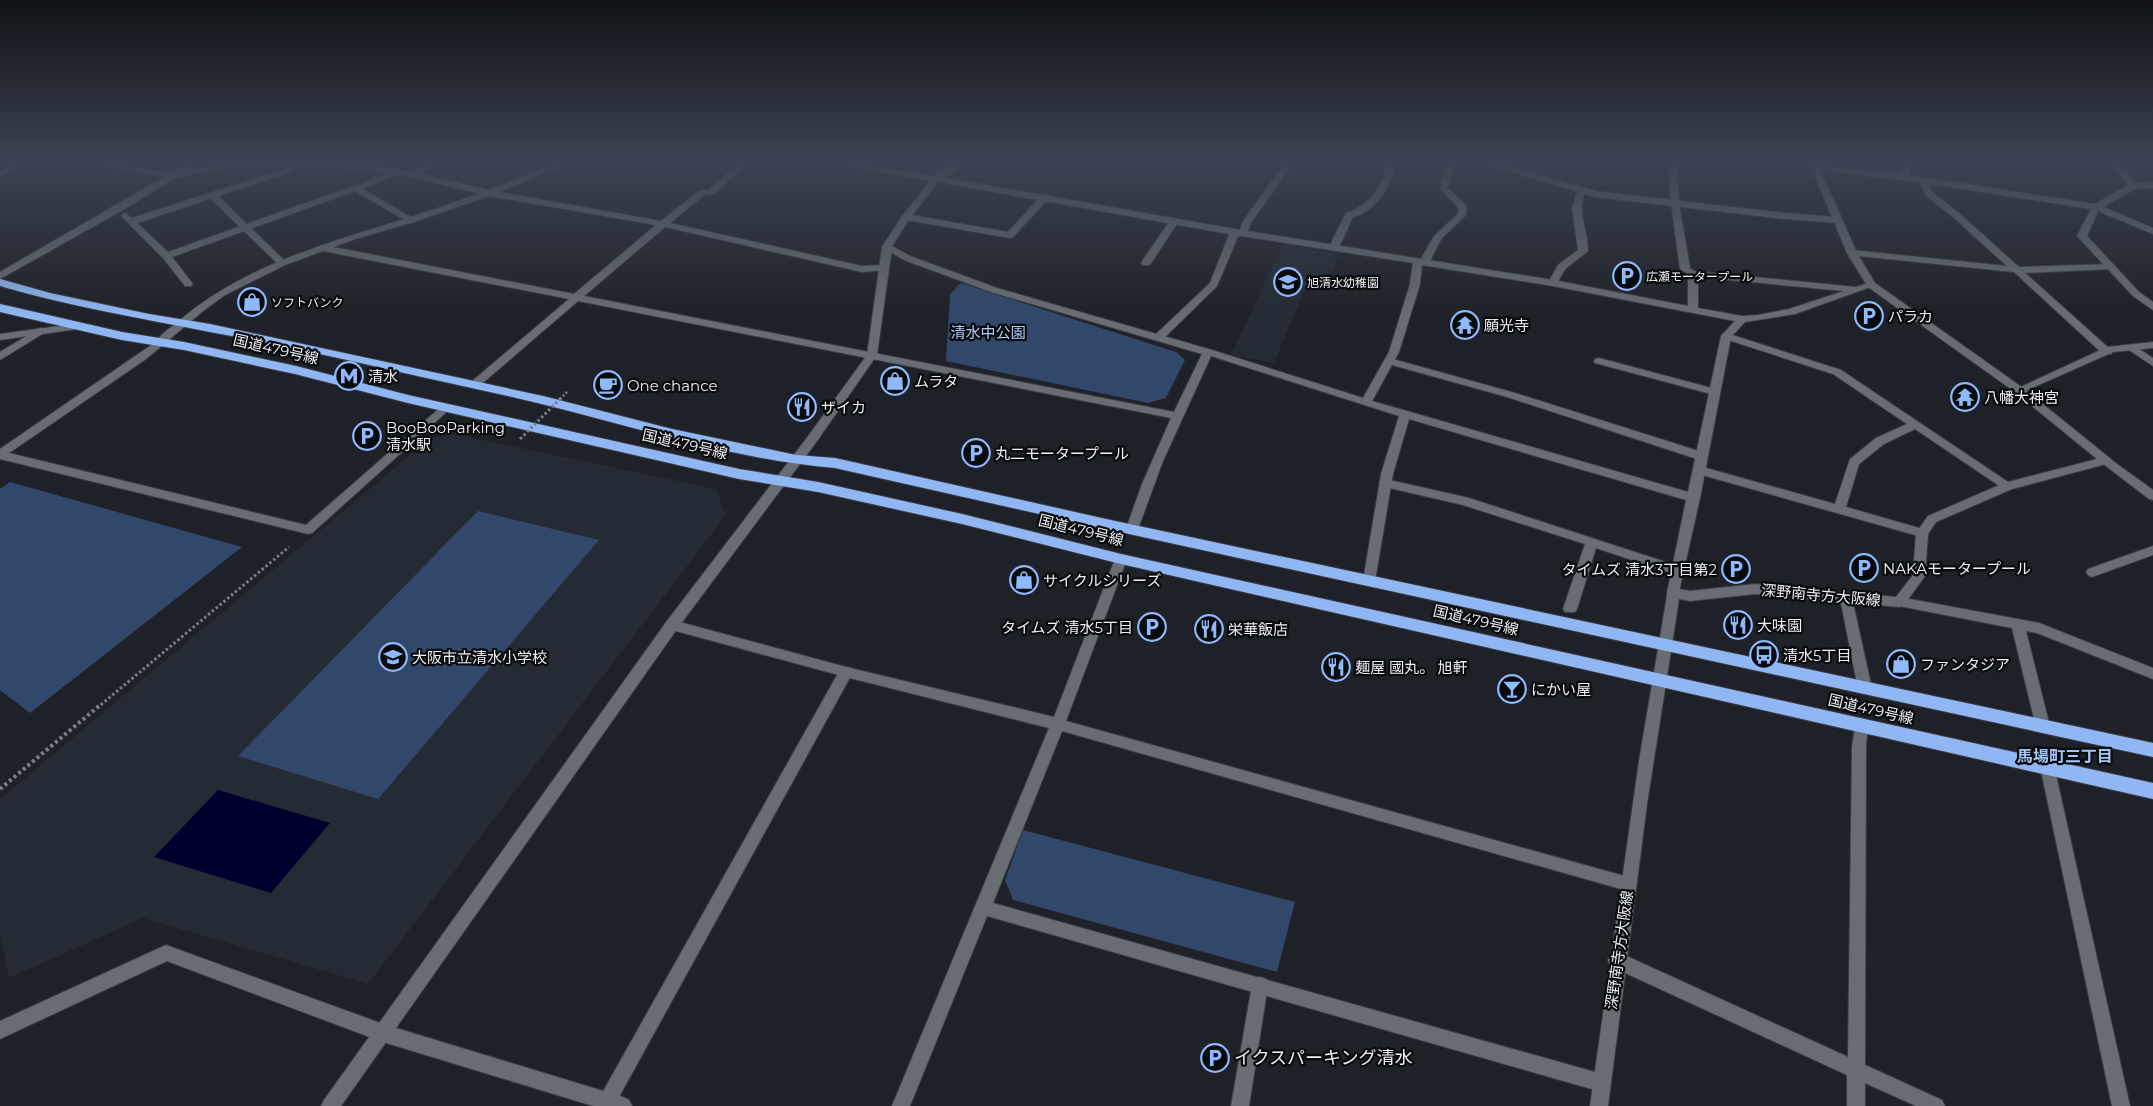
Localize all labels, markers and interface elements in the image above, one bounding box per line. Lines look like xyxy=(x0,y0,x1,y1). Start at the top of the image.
parking icon: 広瀬モータープール xyxy=(1612,261,1642,291)
school or university icon: 旭清水幼稚園 xyxy=(1273,267,1303,297)
place label: 広瀬モータープール xyxy=(1646,269,1753,284)
place label: 旭清水幼稚園 xyxy=(1307,275,1379,290)
shop icon: ソフトバンク xyxy=(237,287,267,317)
place label: ソフトバンク xyxy=(271,295,344,310)
parking icon: パラカ xyxy=(1854,301,1884,331)
place label: パラカ xyxy=(1888,307,1933,326)
temple icon: 願光寺 xyxy=(1450,310,1480,340)
place label: 願光寺 xyxy=(1484,316,1529,335)
park label: 清水中公園 xyxy=(950,323,1026,342)
street label: 国道479号線 xyxy=(231,330,321,368)
metro station icon: 清水 xyxy=(334,361,364,391)
shop icon: ムラタ xyxy=(880,366,910,396)
place label: 清水 xyxy=(368,367,398,386)
cafe icon: One chance xyxy=(593,370,623,400)
place label: ムラタ xyxy=(914,372,958,391)
place label: One chance xyxy=(627,376,718,395)
temple icon: 八幡大神宮 xyxy=(1950,382,1980,412)
place label: 八幡大神宮 xyxy=(1984,388,2059,407)
restaurant icon: ザイカ xyxy=(787,392,817,422)
place label: ザイカ xyxy=(821,398,866,417)
place label: BooBooParking 清水駅 xyxy=(386,418,505,454)
parking icon: BooBooParking 清水駅 xyxy=(352,421,382,451)
street label: 国道479号線 xyxy=(640,425,730,463)
parking icon: 丸二モータープール xyxy=(961,438,991,468)
place label: 丸二モータープール xyxy=(995,444,1129,463)
street label: 国道479号線 xyxy=(1036,510,1126,550)
parking icon: NAKAモータープール xyxy=(1849,553,1879,583)
parking icon: タイムズ 清水3丁目第2 xyxy=(1721,554,1751,584)
place label: NAKAモータープール xyxy=(1883,559,2031,578)
place label: タイムズ 清水3丁目第2 xyxy=(1561,560,1717,579)
shop icon: サイクルシリーズ xyxy=(1009,565,1039,595)
place label: サイクルシリーズ xyxy=(1043,571,1162,590)
street label: 深野南寺方大阪線 xyxy=(1760,580,1882,610)
street label: 国道479号線 xyxy=(1431,601,1521,639)
restaurant icon: 大味園 xyxy=(1723,610,1753,640)
parking icon: タイムズ 清水5丁目 xyxy=(1137,612,1167,642)
restaurant icon: 栄華飯店 xyxy=(1194,614,1224,644)
place label: 大味園 xyxy=(1757,616,1802,635)
place label: タイムズ 清水5丁目 xyxy=(1001,618,1133,637)
place label: 栄華飯店 xyxy=(1228,620,1288,639)
bus stop icon: 清水5丁目 xyxy=(1749,640,1779,670)
school or university icon: 大阪市立清水小学校 xyxy=(378,642,408,672)
place label: 清水5丁目 xyxy=(1783,646,1852,665)
place label: 大阪市立清水小学校 xyxy=(412,648,547,667)
shop icon: ファンタジア xyxy=(1886,649,1916,679)
restaurant icon: 麺屋 國丸。 旭軒 xyxy=(1321,652,1351,682)
place label: ファンタジア xyxy=(1920,655,2010,674)
place label: 麺屋 國丸。 旭軒 xyxy=(1355,658,1468,677)
bar icon: にかい屋 xyxy=(1497,674,1527,704)
place label: にかい屋 xyxy=(1531,680,1591,699)
street label: 国道479号線 xyxy=(1826,690,1916,728)
district label: 馬場町三丁目 xyxy=(2017,747,2113,766)
street label: 深野南寺方大阪線 xyxy=(1601,889,1637,1011)
parking icon: イクスパーキング清水 xyxy=(1200,1043,1230,1073)
place label: イクスパーキング清水 xyxy=(1234,1047,1413,1069)

